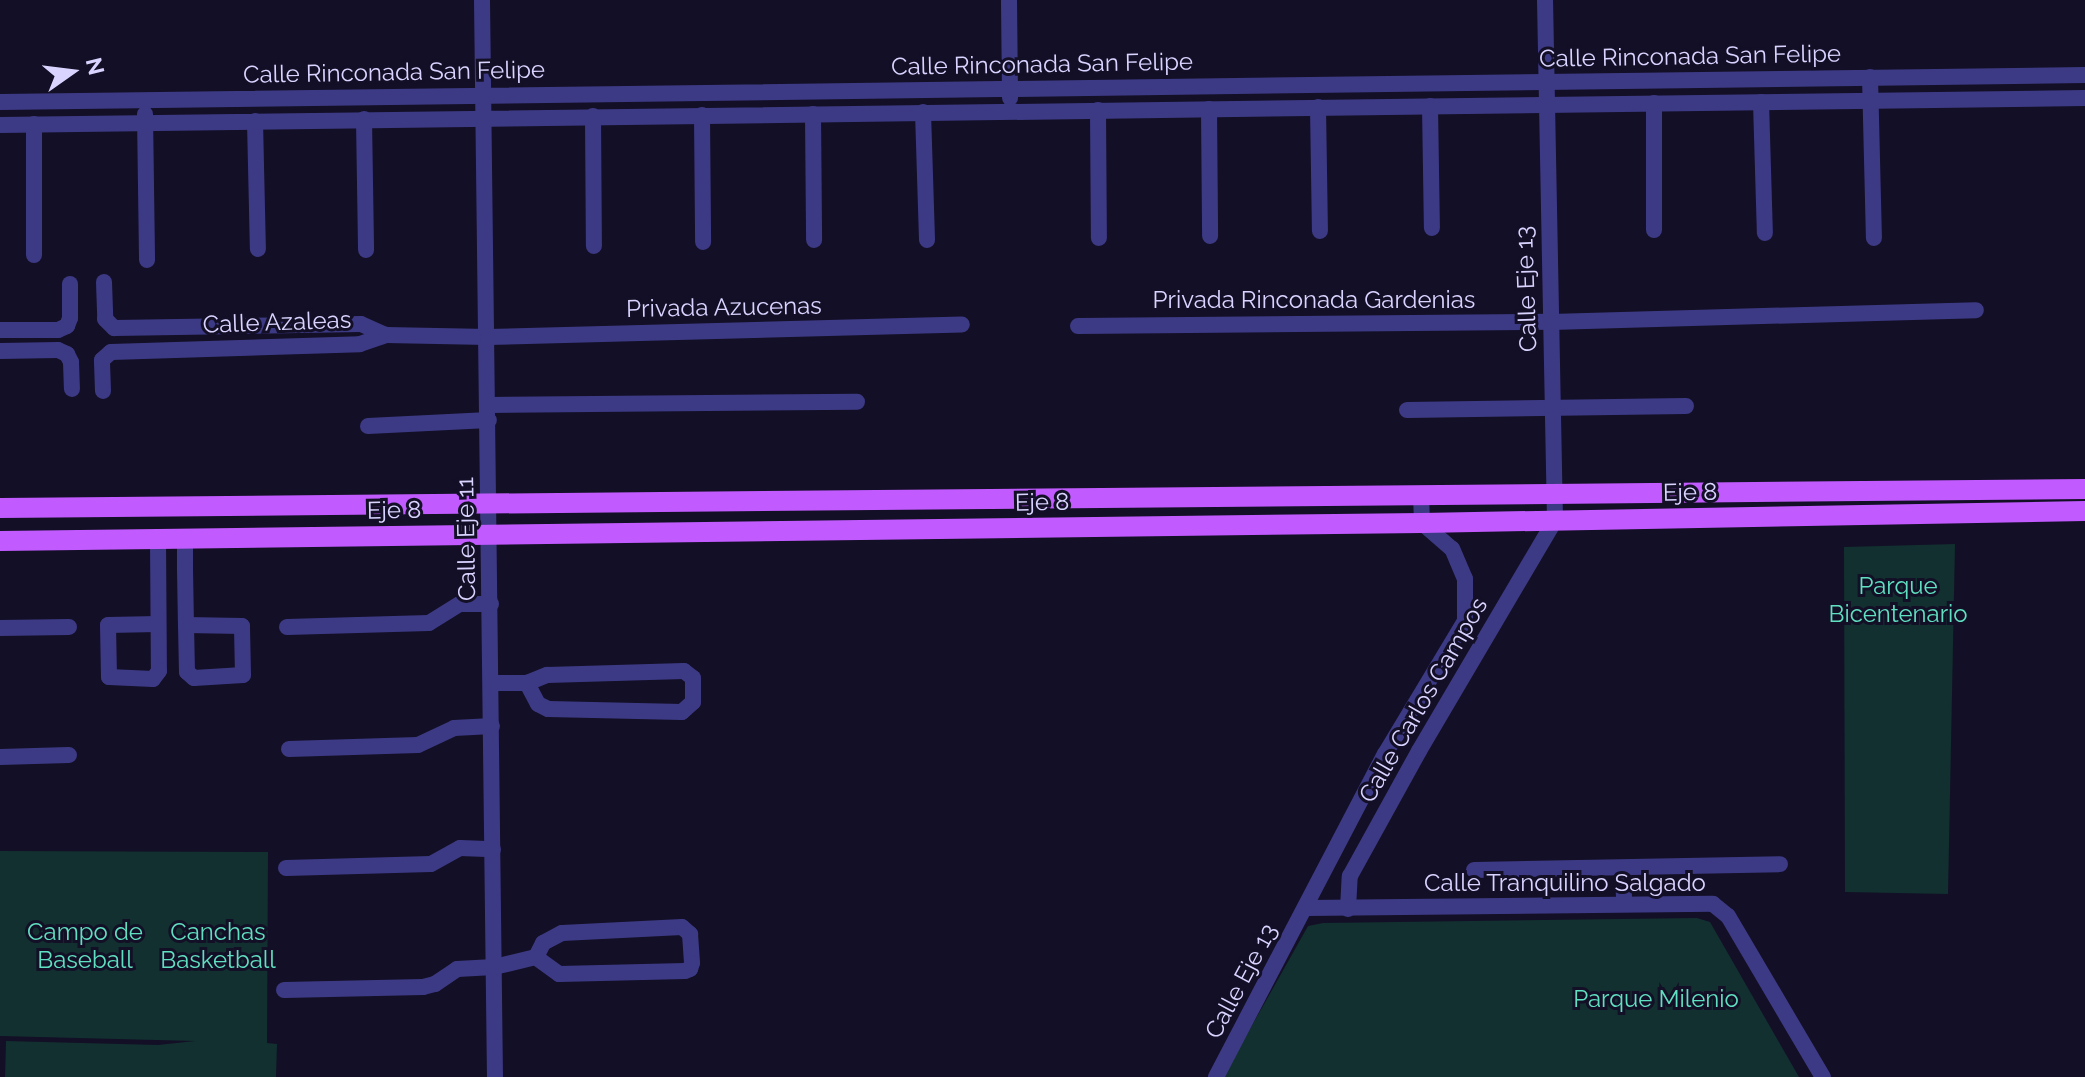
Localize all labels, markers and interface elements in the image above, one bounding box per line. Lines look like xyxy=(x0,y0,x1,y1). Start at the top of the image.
north arrow xyxy=(32,32,112,112)
street label: Calle Rinconada San Felipe xyxy=(1539,39,1841,73)
street label: Calle Rinconada San Felipe xyxy=(891,47,1193,81)
text: N xyxy=(81,55,110,77)
street label: Calle Rinconada San Felipe xyxy=(243,55,545,89)
street label: Calle Eje 13 xyxy=(1509,225,1543,353)
street label: Privada Rinconada Gardenias xyxy=(1153,286,1475,314)
street label: Privada Azucenas xyxy=(626,291,822,323)
street label: Calle Azaleas xyxy=(202,305,352,339)
street label: Calle Eje 11 xyxy=(451,477,481,601)
street label: Eje 8 xyxy=(1663,477,1717,507)
street label: Eje 8 xyxy=(1015,487,1069,517)
street label: Eje 8 xyxy=(367,495,421,525)
park label: Parque Bicentenario xyxy=(1828,572,1968,628)
street label: Calle Carlos Campos xyxy=(1353,593,1493,807)
street label: Calle Tranquilino Salgado xyxy=(1424,869,1706,897)
park label: Campo de Baseball xyxy=(27,918,143,974)
park label: Canchas Basketball xyxy=(160,918,276,974)
street label: Calle Eje 13 xyxy=(1199,919,1283,1043)
park label: Parque Milenio xyxy=(1573,985,1739,1013)

